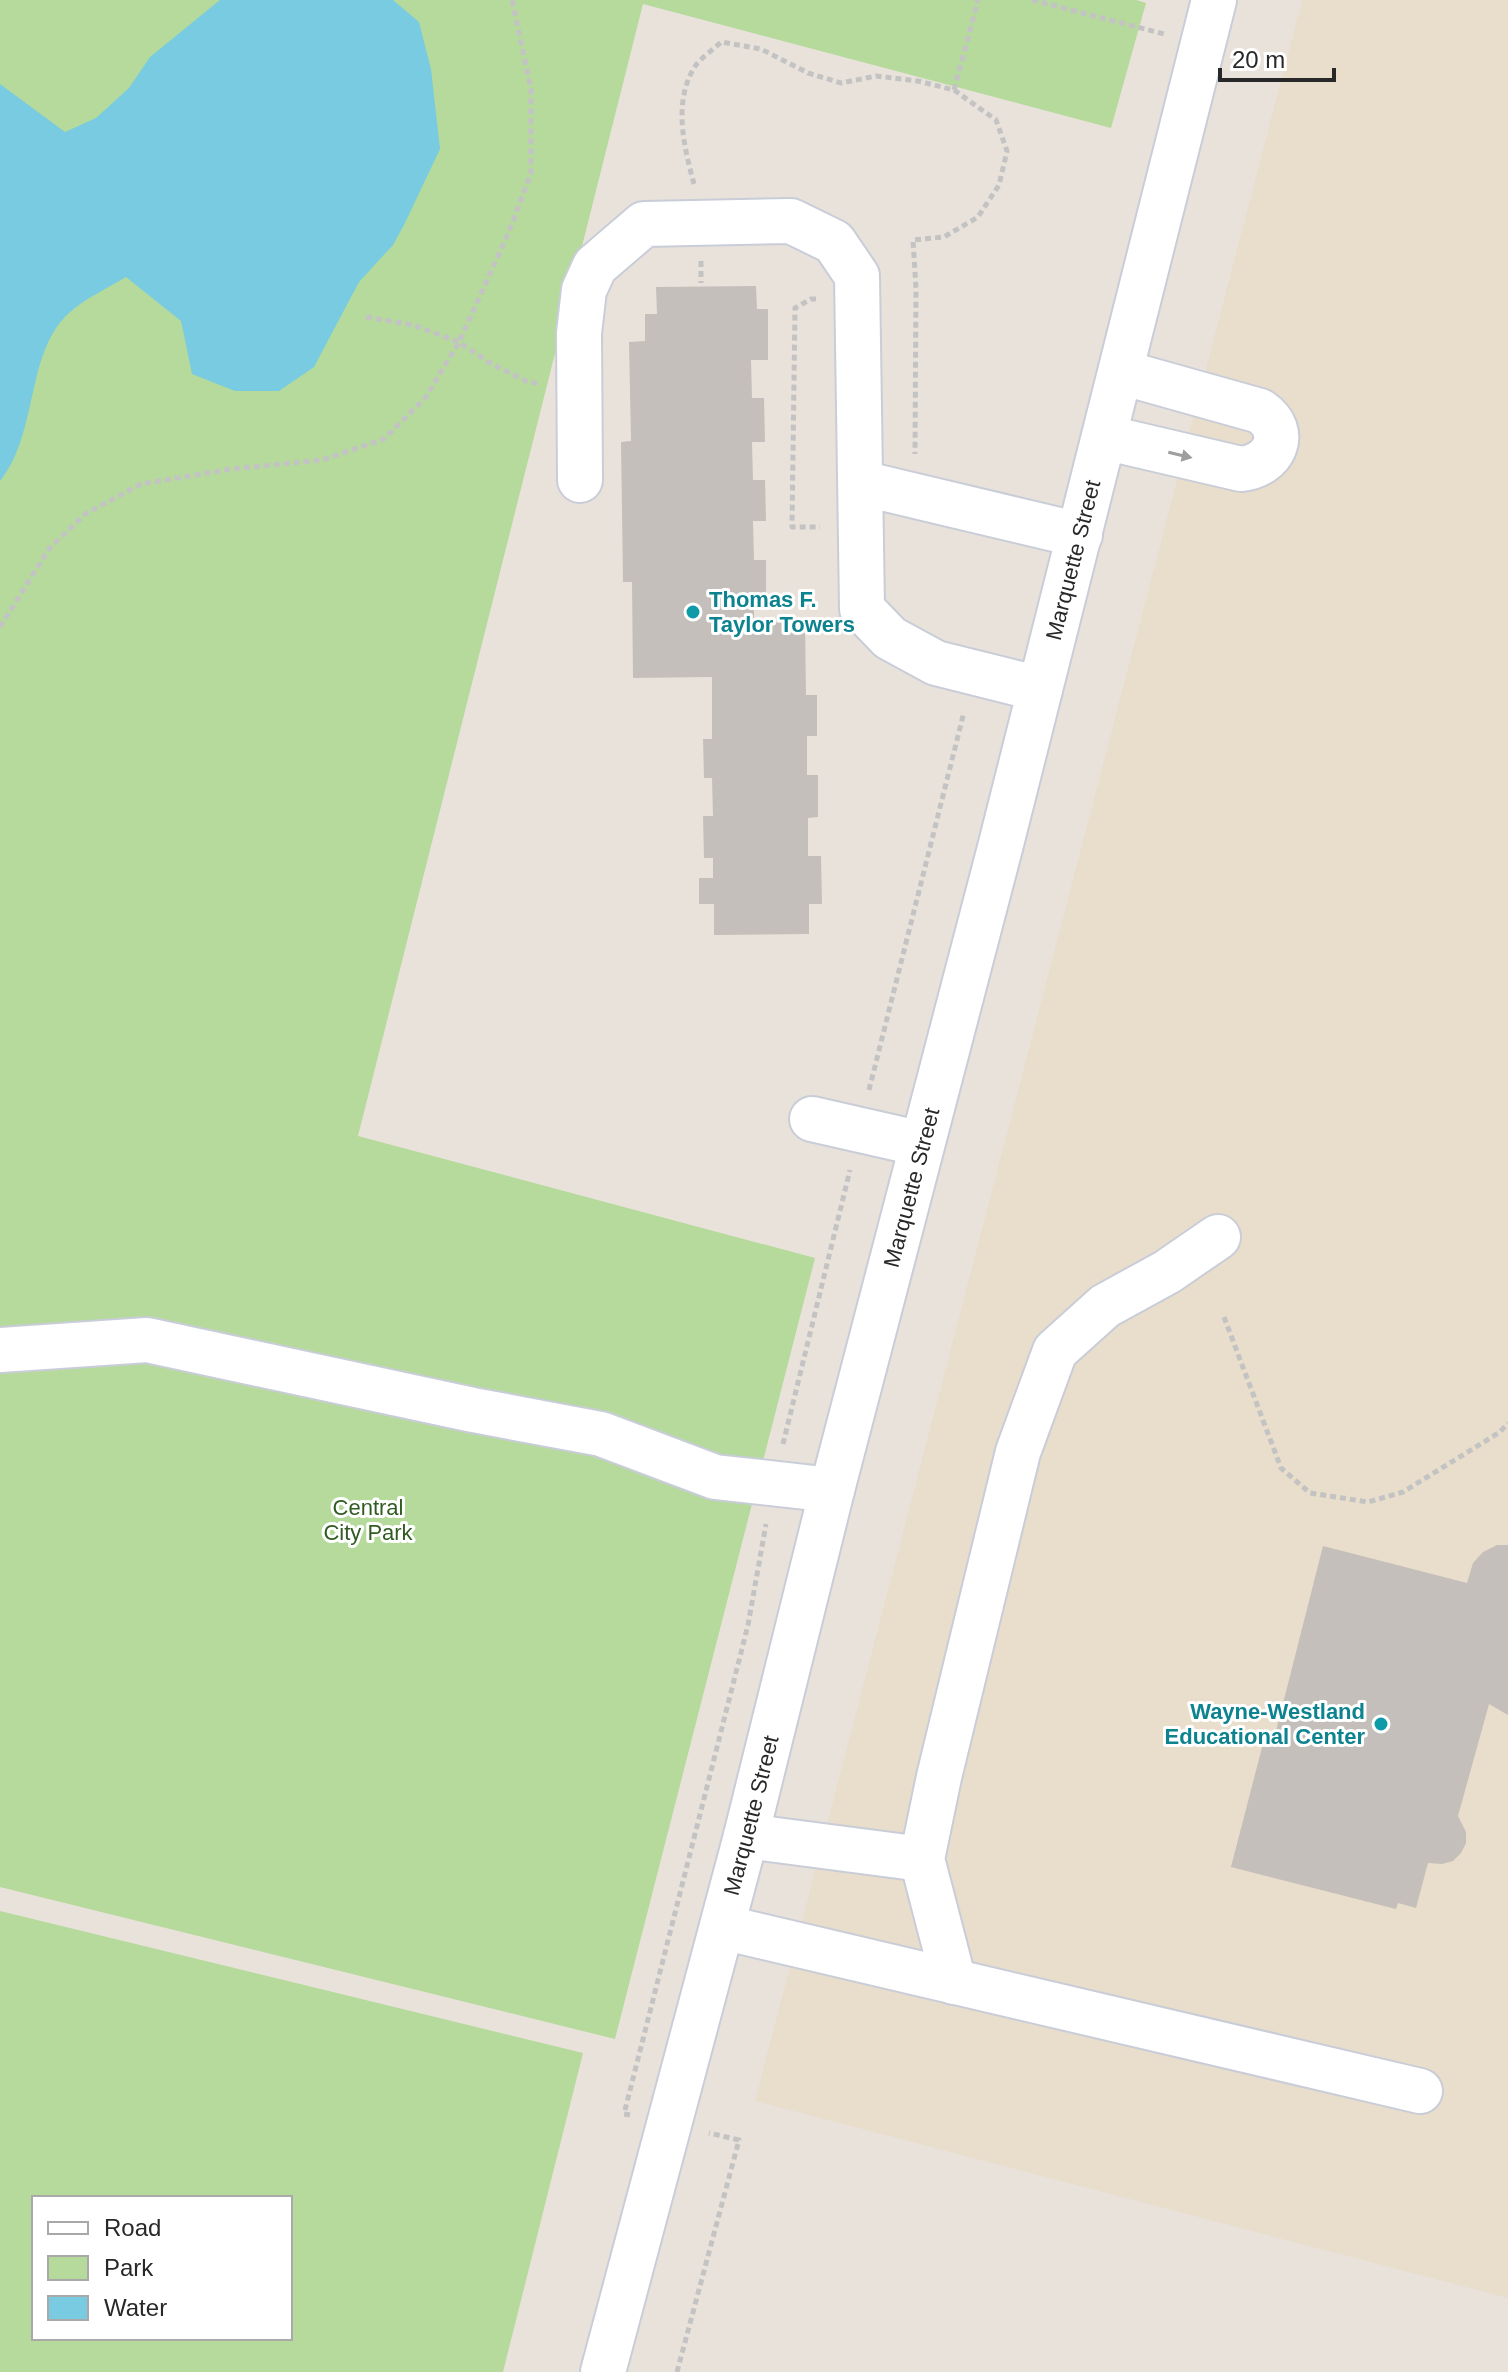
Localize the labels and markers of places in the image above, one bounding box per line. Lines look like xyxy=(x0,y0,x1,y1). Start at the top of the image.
place label: Thomas F. Taylor Towers xyxy=(709,587,855,637)
marker: Thomas F. Taylor Towers xyxy=(684,603,702,621)
place label: Wayne-Westland Educational Center xyxy=(1165,1699,1365,1749)
marker: Wayne-Westland Educational Center xyxy=(1372,1715,1390,1733)

